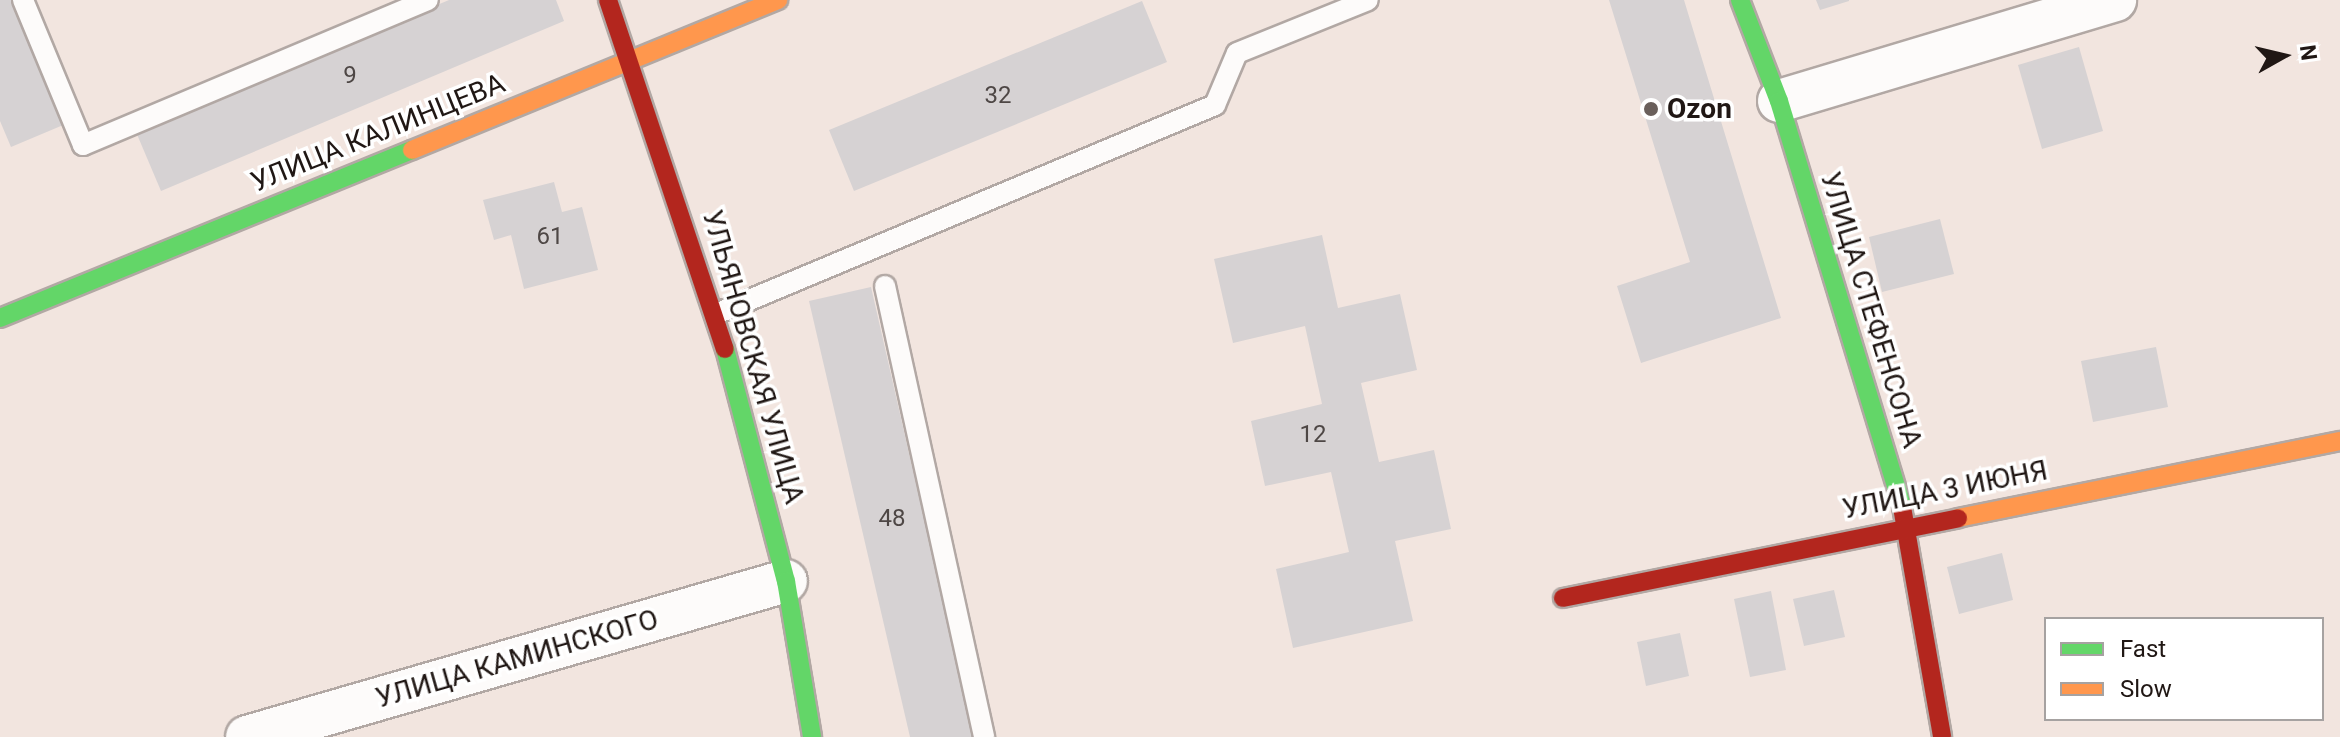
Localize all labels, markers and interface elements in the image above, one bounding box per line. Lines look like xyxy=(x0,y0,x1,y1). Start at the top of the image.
north arrow xyxy=(2244,16,2324,96)
text: N xyxy=(2295,43,2322,62)
house number: 9 xyxy=(343,62,357,90)
street label: УЛИЦА КАЛИНЦЕВА xyxy=(246,67,510,199)
house number: 32 xyxy=(985,82,1011,110)
place label: Ozon xyxy=(1667,92,1732,126)
marker: Ozon xyxy=(1642,100,1660,118)
street label: УЛИЦА СТЕФЕНСОНА xyxy=(1813,168,1929,452)
street label: УЛЬЯНОВСКАЯ УЛИЦА xyxy=(695,206,811,508)
house number: 61 xyxy=(537,223,563,251)
house number: 12 xyxy=(1300,421,1326,449)
street label: УЛИЦА 3 ИЮНЯ xyxy=(1840,454,2050,526)
house number: 48 xyxy=(879,505,905,533)
street label: УЛИЦА КАМИНСКОГО xyxy=(372,603,662,715)
legend xyxy=(2044,617,2324,721)
text: Fast xyxy=(2120,635,2166,663)
text: Slow xyxy=(2120,675,2172,703)

